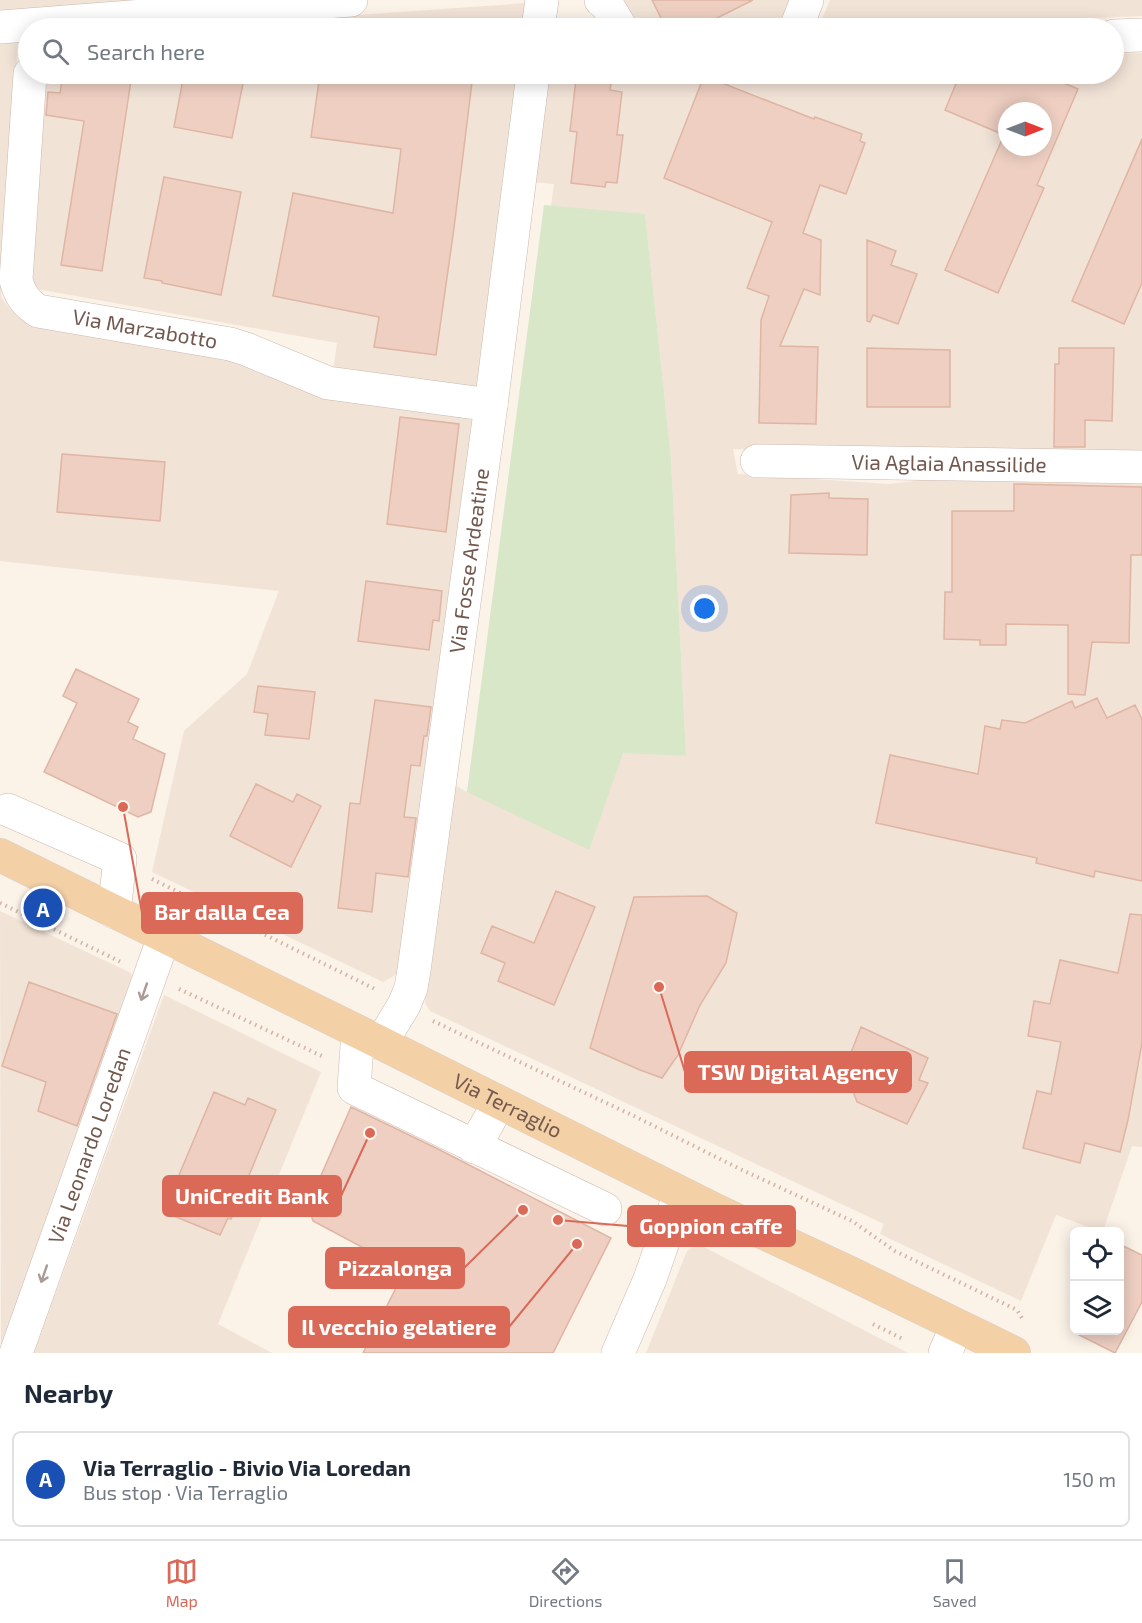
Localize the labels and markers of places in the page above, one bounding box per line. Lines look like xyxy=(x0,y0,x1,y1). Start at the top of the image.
pin: A xyxy=(24,886,63,930)
callout: Bar dalla Cea xyxy=(142,893,302,933)
callout: TSW Digital Agency xyxy=(685,1052,911,1092)
callout: UniCredit Bank xyxy=(163,1176,341,1216)
callout: Goppion caffe xyxy=(628,1206,795,1246)
callout: Pizzalonga xyxy=(326,1248,464,1288)
callout: Il vecchio gelatiere xyxy=(289,1307,509,1347)

